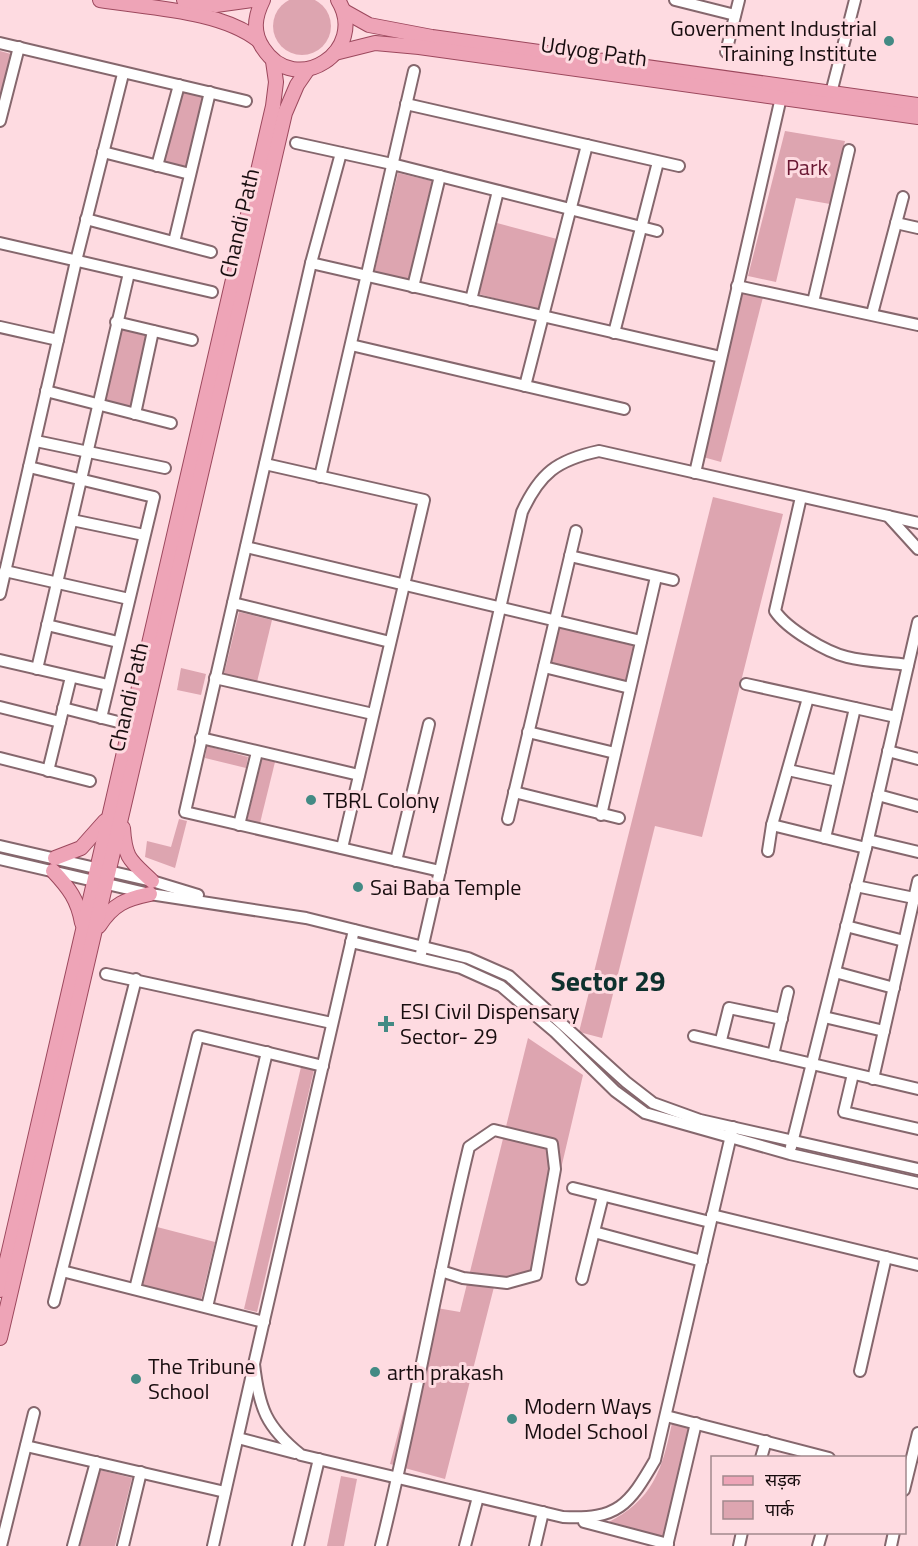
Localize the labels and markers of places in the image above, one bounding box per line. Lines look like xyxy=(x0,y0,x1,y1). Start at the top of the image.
place label: Government Industrial Training Institute xyxy=(670,11,877,70)
marker: Government Industrial Training Institute xyxy=(882,34,896,48)
place label: TBRL Colony xyxy=(323,783,440,817)
marker: TBRL Colony xyxy=(304,793,318,807)
place label: Sai Baba Temple xyxy=(370,870,521,904)
marker: Sai Baba Temple xyxy=(351,880,365,894)
place label: ESI Civil Dispensary Sector- 29 xyxy=(400,994,580,1053)
marker: ESI Civil Dispensary Sector- 29 xyxy=(377,1015,395,1033)
place label: The Tribune School xyxy=(148,1349,256,1408)
place label: arth prakash xyxy=(387,1355,504,1389)
marker: arth prakash xyxy=(368,1365,382,1379)
marker: The Tribune School xyxy=(129,1372,143,1386)
place label: Modern Ways Model School xyxy=(524,1389,652,1448)
marker: Modern Ways Model School xyxy=(505,1412,519,1426)

